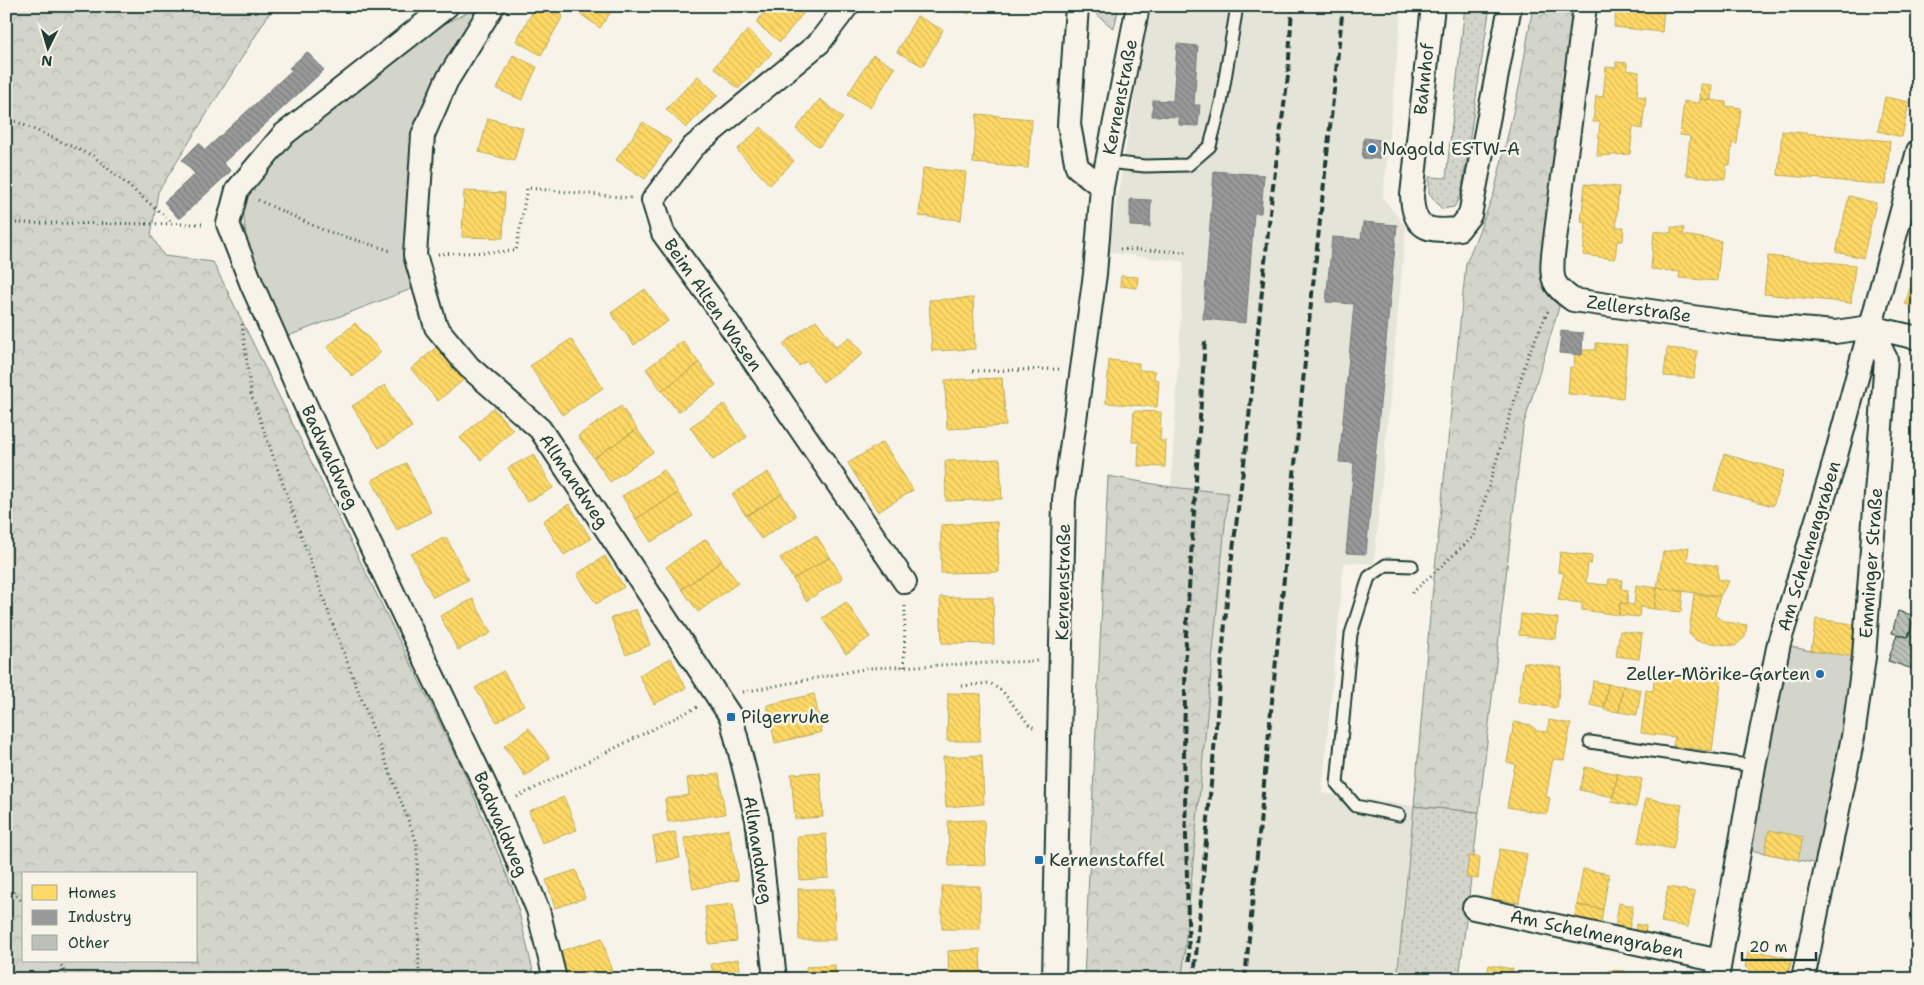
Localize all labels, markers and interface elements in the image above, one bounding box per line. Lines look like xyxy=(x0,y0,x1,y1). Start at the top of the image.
north arrow xyxy=(22,22,72,72)
street label: Kernenstraße xyxy=(1097,37,1143,157)
street label: Bahnhof xyxy=(1408,42,1440,116)
text: N xyxy=(41,52,53,70)
place label: Nagold ESTW-A xyxy=(1382,137,1520,161)
marker: Nagold ESTW-A xyxy=(1366,143,1378,155)
street label: Beim Alten Wasen xyxy=(658,234,768,376)
street label: Zellerstraße xyxy=(1585,290,1693,328)
street label: Badwaldweg xyxy=(295,401,365,513)
street label: Allmandweg xyxy=(534,429,614,533)
street label: Am Schelmengraben xyxy=(1772,458,1846,634)
street label: Emminger Straße xyxy=(1854,487,1888,639)
street label: Kernenstraße xyxy=(1050,523,1076,641)
place label: Zeller-Mörike-Garten xyxy=(1626,662,1810,686)
marker: Zeller-Mörike-Garten xyxy=(1814,668,1826,680)
place label: Pilgerruhe xyxy=(741,705,830,729)
marker: Pilgerruhe xyxy=(725,711,737,723)
street label: Badwaldweg xyxy=(468,768,534,880)
street label: Allmandweg xyxy=(738,794,778,906)
place label: Kernenstaffel xyxy=(1049,848,1165,872)
marker: Kernenstaffel xyxy=(1033,854,1045,866)
legend xyxy=(22,872,198,962)
text: Homes xyxy=(68,883,116,903)
street label: Am Schelmengraben xyxy=(1508,904,1686,964)
text: Industry xyxy=(68,907,132,927)
scale bar xyxy=(1742,930,1815,962)
text: Other xyxy=(68,933,110,953)
text: 20 m xyxy=(1749,937,1788,957)

